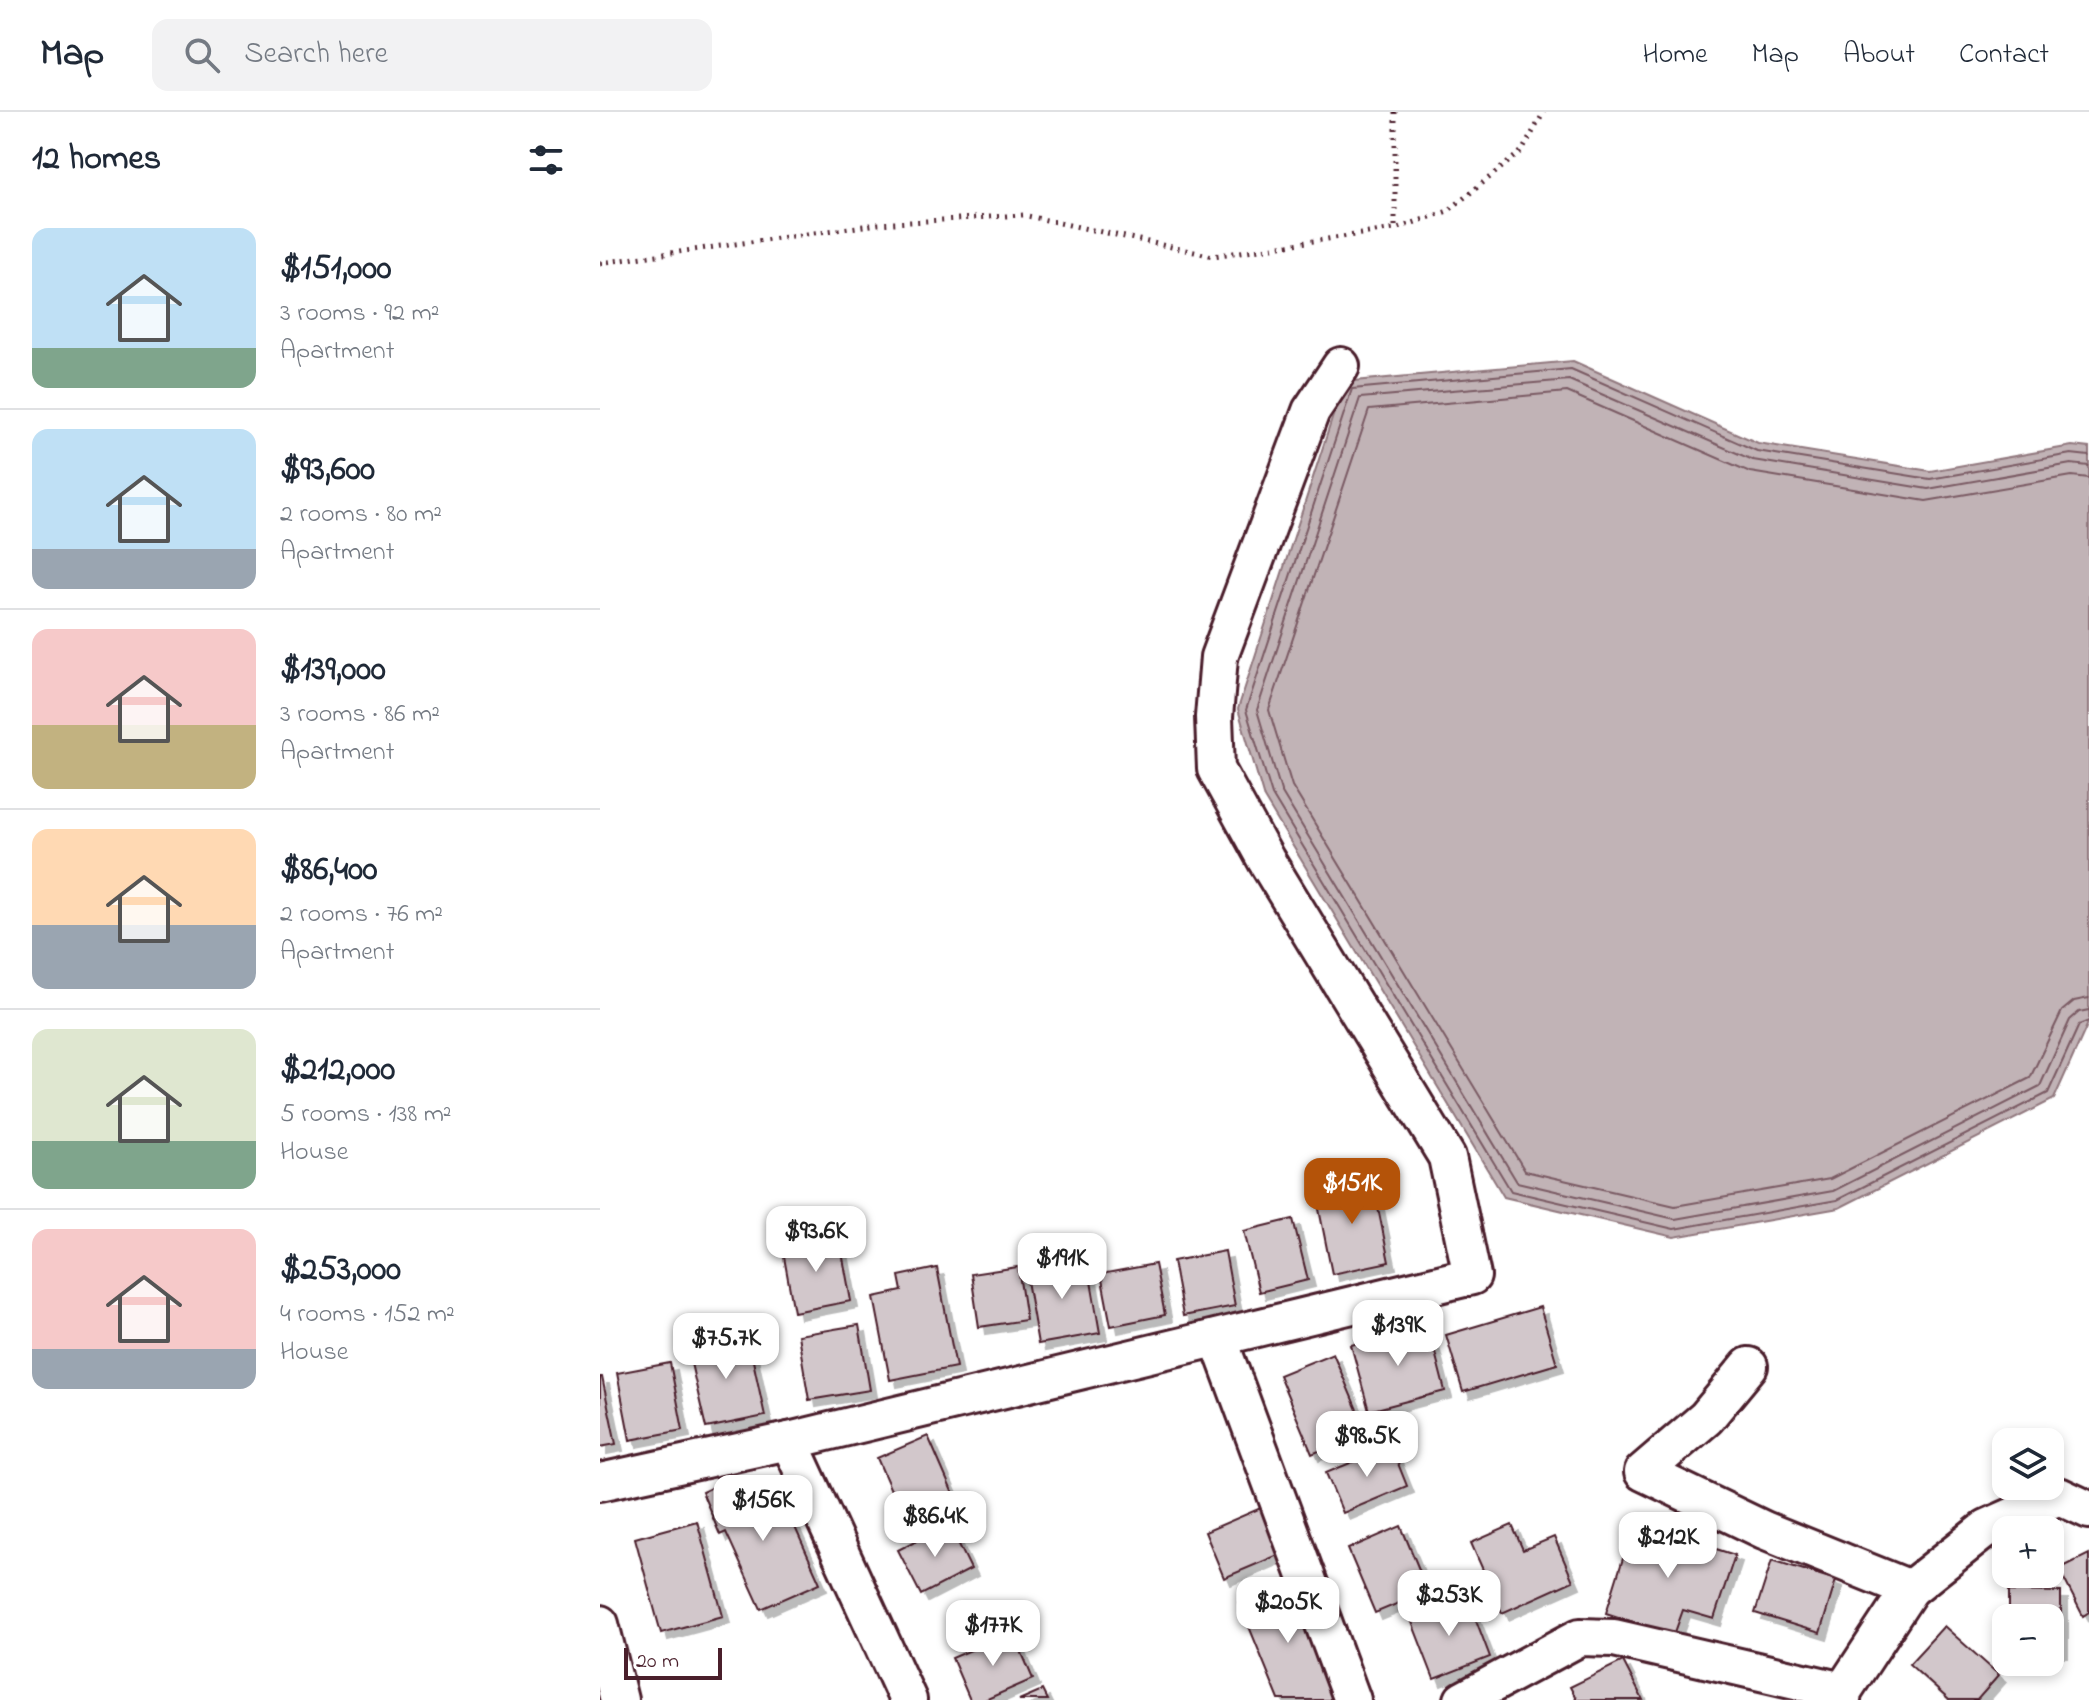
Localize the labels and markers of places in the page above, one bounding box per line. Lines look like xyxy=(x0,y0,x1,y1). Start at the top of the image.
pin: $151K xyxy=(1296,1158,1408,1226)
pin: $93.6K xyxy=(751,1206,881,1274)
pin: $191K xyxy=(1006,1233,1118,1301)
pin: $139K xyxy=(1342,1300,1454,1368)
pin: $75.7K xyxy=(661,1313,791,1381)
pin: $98.5K xyxy=(1302,1411,1432,1479)
pin: $156K xyxy=(707,1475,819,1543)
pin: $86.4K xyxy=(870,1491,1000,1559)
pin: $212K xyxy=(1612,1512,1724,1580)
pin: $253K xyxy=(1393,1570,1505,1638)
pin: $205K xyxy=(1232,1577,1344,1645)
pin: $177K xyxy=(937,1600,1049,1668)

